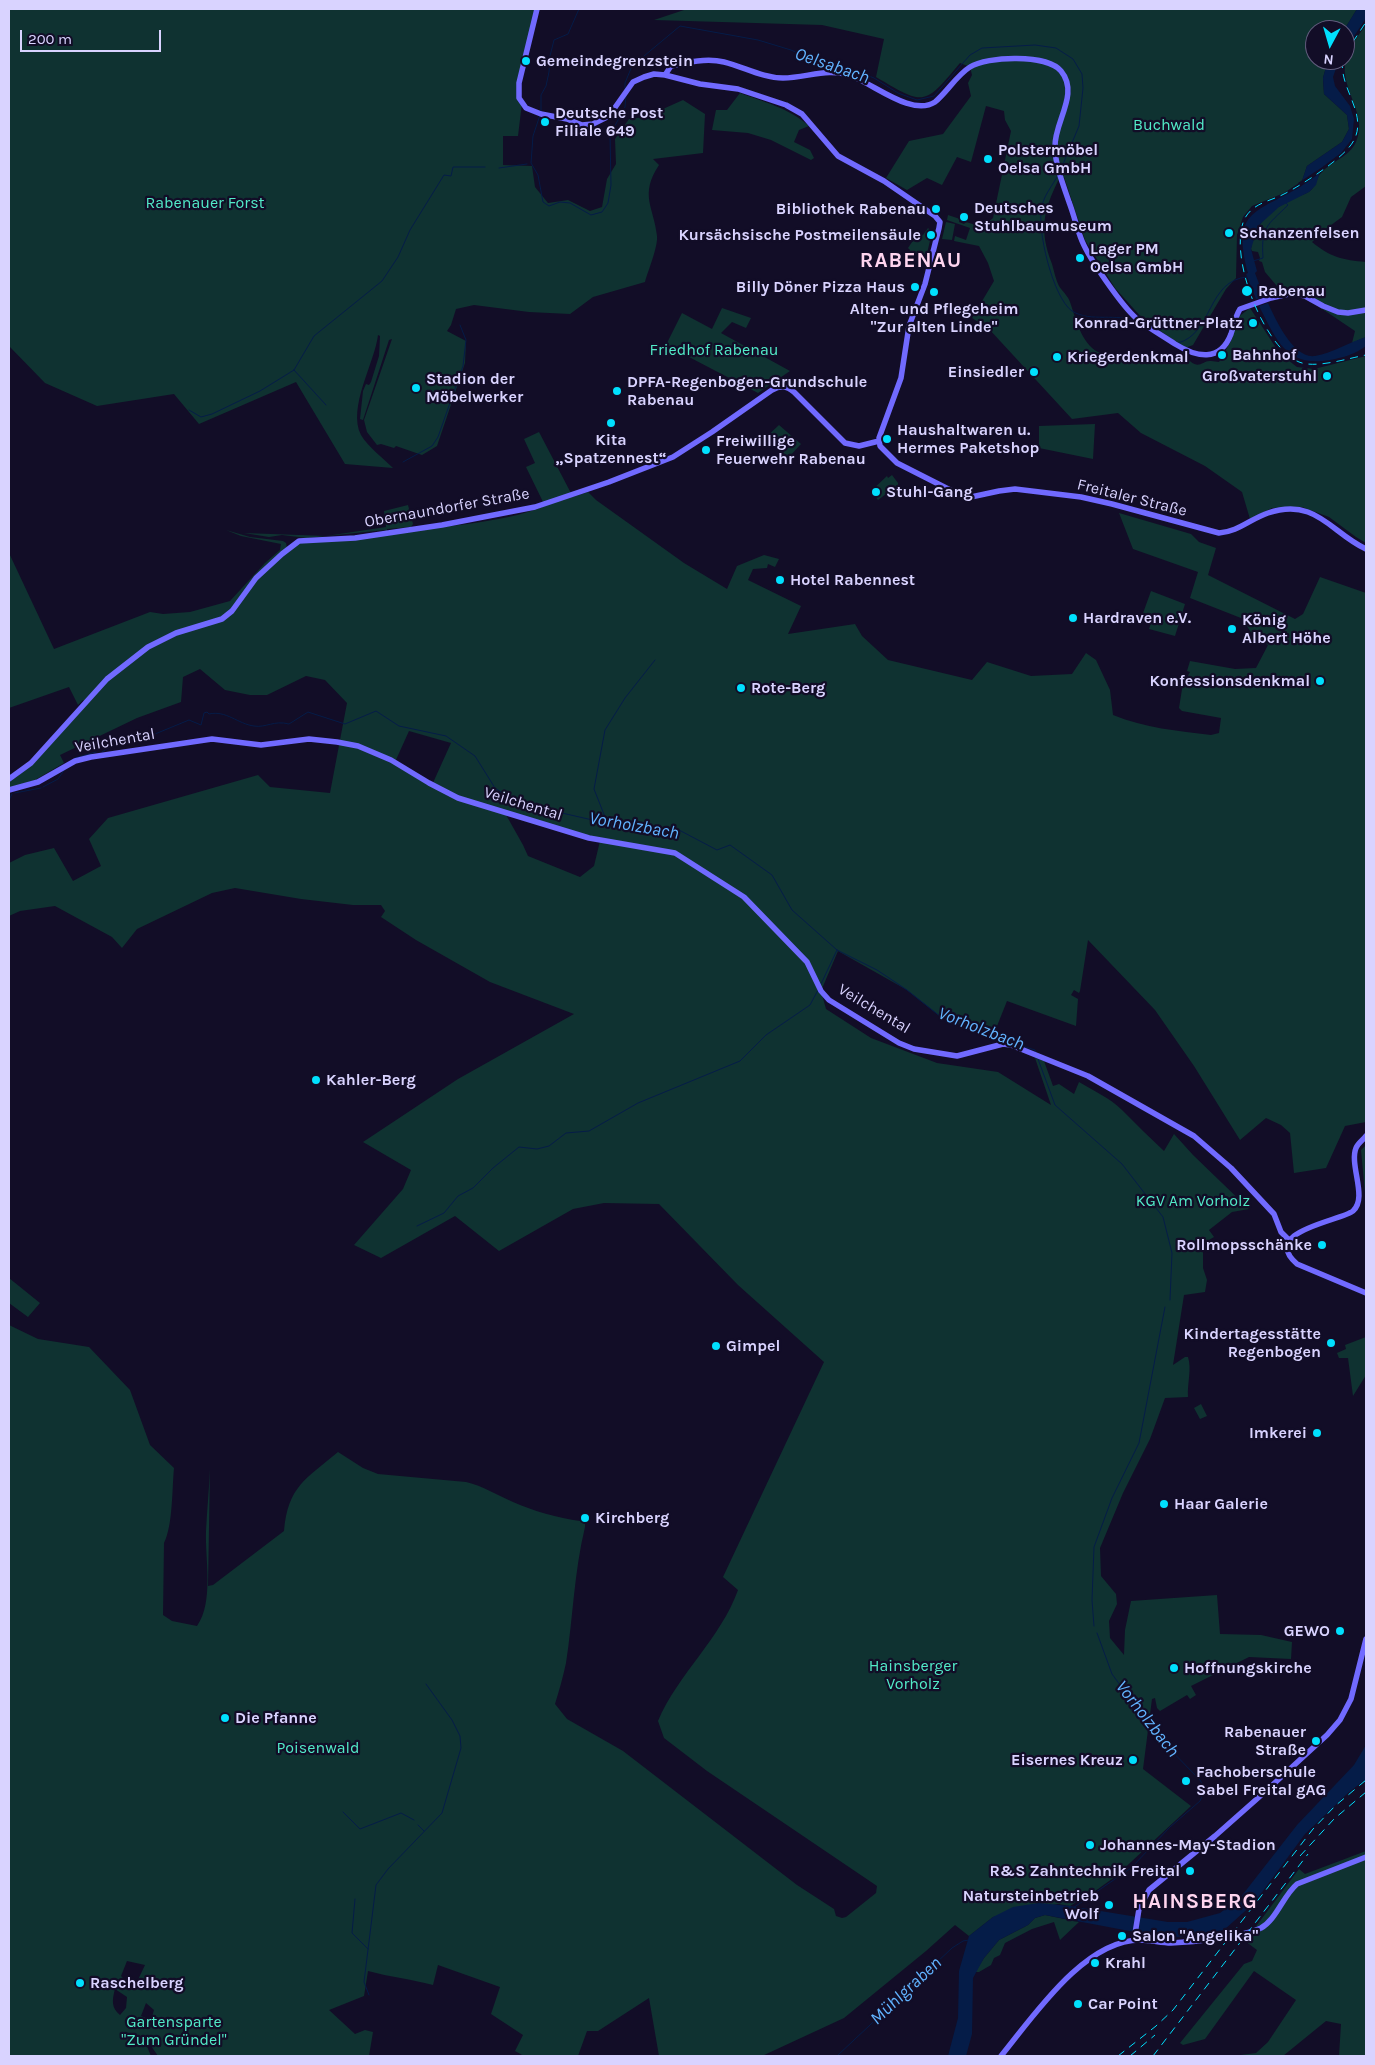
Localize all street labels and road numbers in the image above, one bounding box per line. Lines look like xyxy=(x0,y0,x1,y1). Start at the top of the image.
street label: Freitaler Straße xyxy=(1075,475,1189,521)
street label: Obernaundorfer Straße xyxy=(363,484,531,532)
street label: Veilchental xyxy=(73,725,157,757)
street label: Veilchental xyxy=(481,783,565,825)
street label: Veilchental xyxy=(834,980,914,1038)

